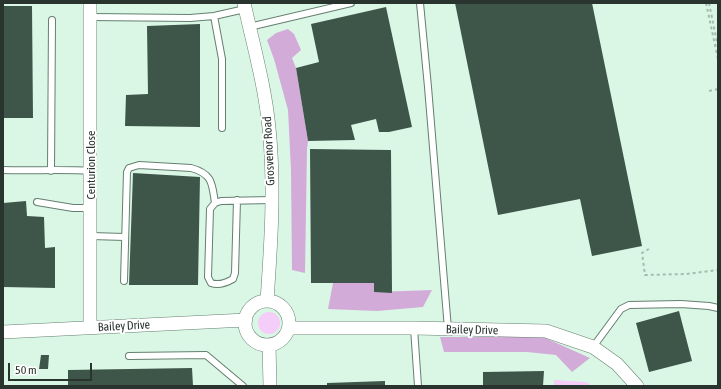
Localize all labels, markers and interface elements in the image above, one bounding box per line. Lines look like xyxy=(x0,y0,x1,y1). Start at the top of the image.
street label: Grosvenor Road xyxy=(260,116,278,186)
street label: Centurion Close xyxy=(84,130,98,200)
street label: Bailey Drive xyxy=(98,317,150,335)
street label: Bailey Drive xyxy=(446,322,498,338)
scale bar xyxy=(10,355,94,381)
text: 50 m xyxy=(15,363,37,377)

